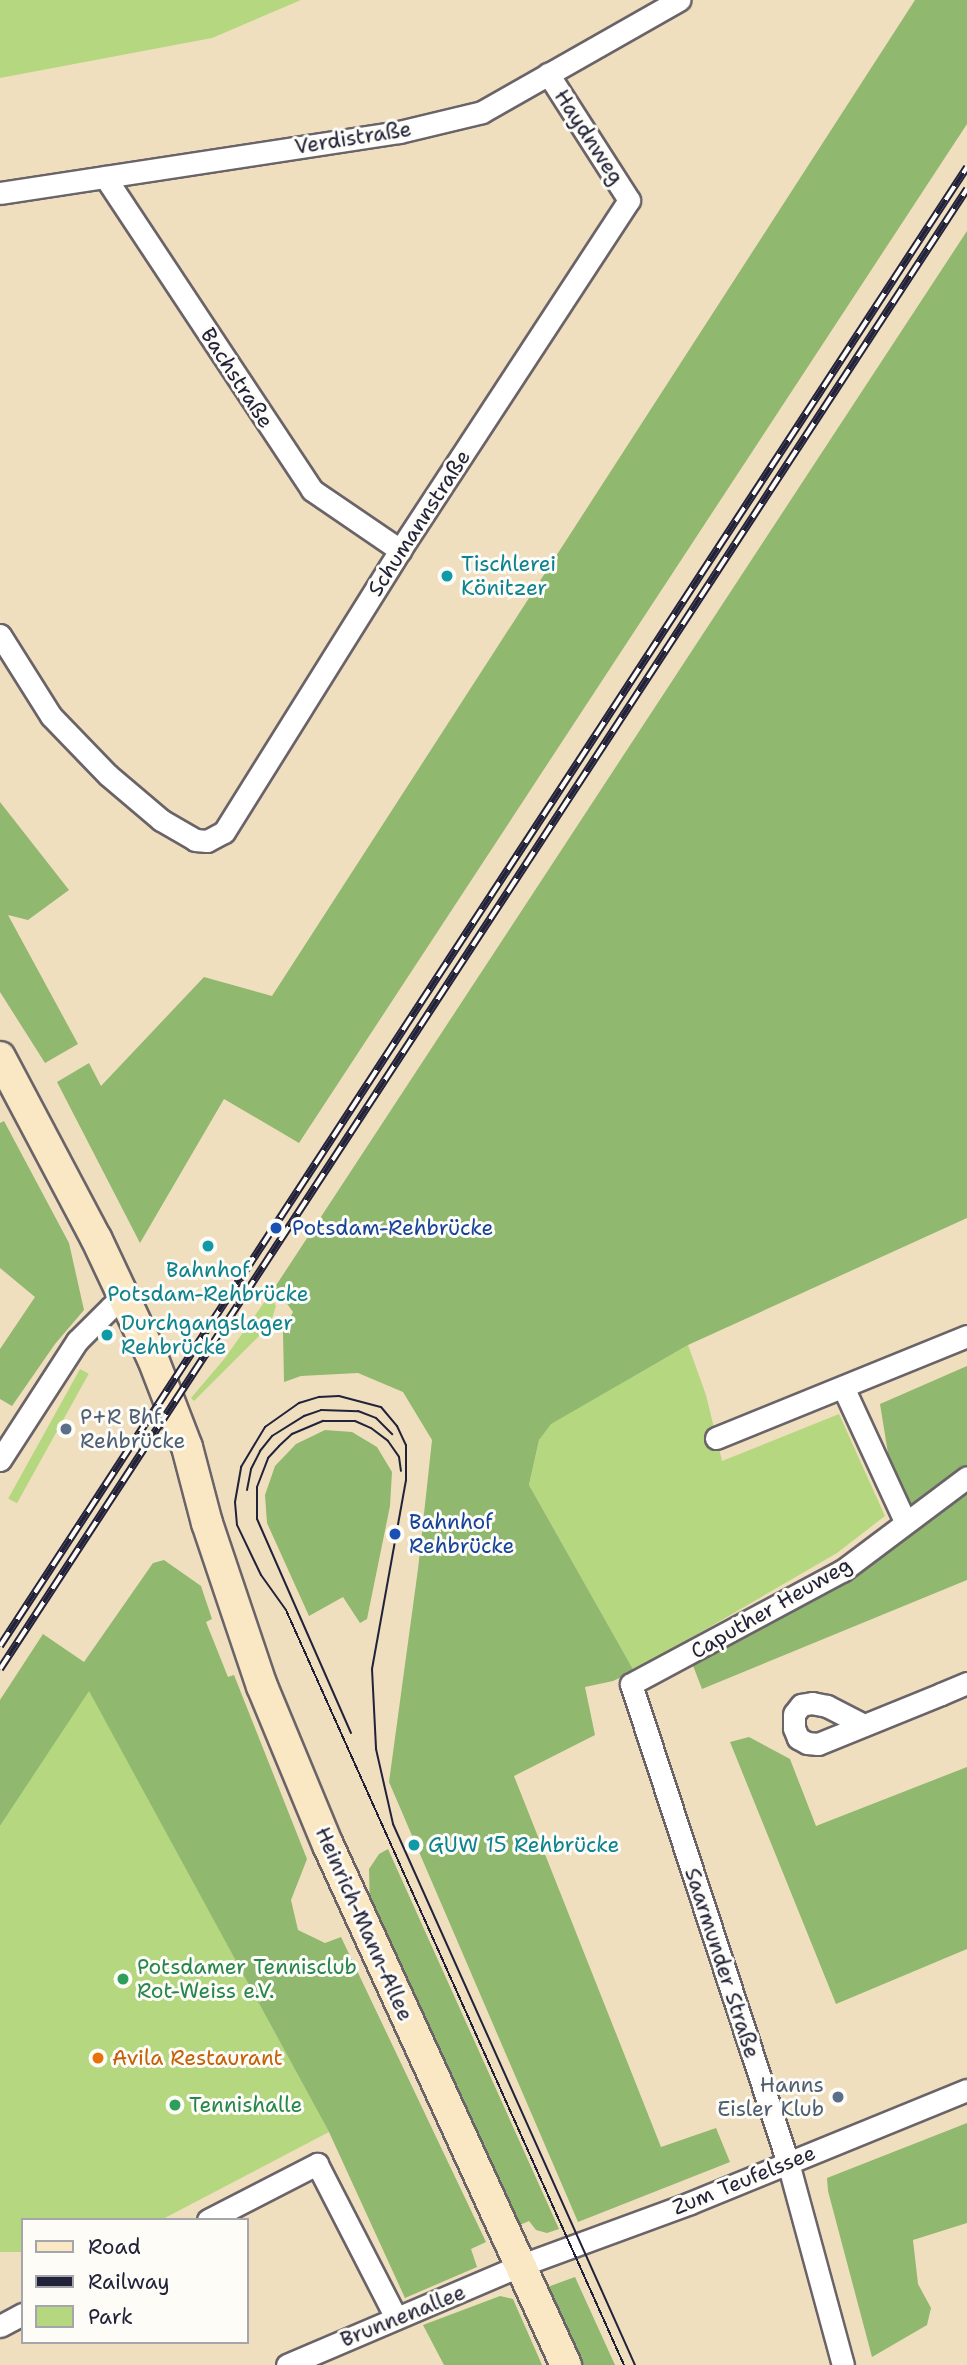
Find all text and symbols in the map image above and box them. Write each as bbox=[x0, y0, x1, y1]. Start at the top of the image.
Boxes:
street label: Haydnweg bbox=[549, 85, 629, 189]
street label: Verdistraße bbox=[293, 116, 413, 160]
street label: Bachstraße bbox=[195, 323, 279, 433]
street label: Schumannstraße bbox=[362, 445, 476, 601]
place label: Tischlerei Könitzer bbox=[461, 551, 556, 601]
marker: Tischlerei Könitzer bbox=[439, 568, 455, 584]
place label: Potsdam-Rehbrücke bbox=[292, 1215, 493, 1241]
marker: Potsdam-Rehbrücke bbox=[266, 1218, 286, 1238]
marker: Bahnhof Potsdam-Rehbrücke bbox=[200, 1238, 216, 1254]
place label: Bahnhof Potsdam-Rehbrücke bbox=[107, 1257, 309, 1307]
place label: Durchgangslager Rehbrücke bbox=[121, 1310, 293, 1360]
marker: Durchgangslager Rehbrücke bbox=[99, 1327, 115, 1343]
place label: P+R Bhf. Rehbrücke bbox=[80, 1404, 185, 1454]
marker: P+R Bhf. Rehbrücke bbox=[58, 1421, 74, 1437]
place label: Bahnhof Rehbrücke bbox=[409, 1509, 514, 1559]
marker: Bahnhof Rehbrücke bbox=[387, 1526, 403, 1542]
street label: Caputher Heuweg bbox=[686, 1552, 856, 1664]
street label: Heinrich-Mann-Allee bbox=[310, 1823, 418, 2025]
place label: GUW 15 Rehbrücke bbox=[428, 1832, 619, 1858]
marker: GUW 15 Rehbrücke bbox=[406, 1837, 422, 1853]
street label: Saarmunder Straße bbox=[679, 1865, 765, 2061]
place label: Potsdamer Tennisclub Rot-Weiss e.V. bbox=[137, 1954, 357, 2004]
marker: Potsdamer Tennisclub Rot-Weiss e.V. bbox=[115, 1971, 131, 1987]
place label: Avila Restaurant bbox=[112, 2045, 283, 2071]
marker: Avila Restaurant bbox=[90, 2050, 106, 2066]
place label: Hanns Eisler Klub bbox=[717, 2072, 824, 2122]
marker: Hanns Eisler Klub bbox=[830, 2089, 846, 2105]
place label: Tennishalle bbox=[189, 2092, 302, 2118]
marker: Tennishalle bbox=[167, 2097, 183, 2113]
street label: Zum Teufelssee bbox=[669, 2140, 819, 2220]
legend bbox=[21, 2218, 248, 2344]
text: Road bbox=[88, 2233, 141, 2261]
text: Railway bbox=[88, 2268, 170, 2296]
street label: Brunnenallee bbox=[337, 2279, 469, 2353]
text: Park bbox=[88, 2303, 133, 2331]

